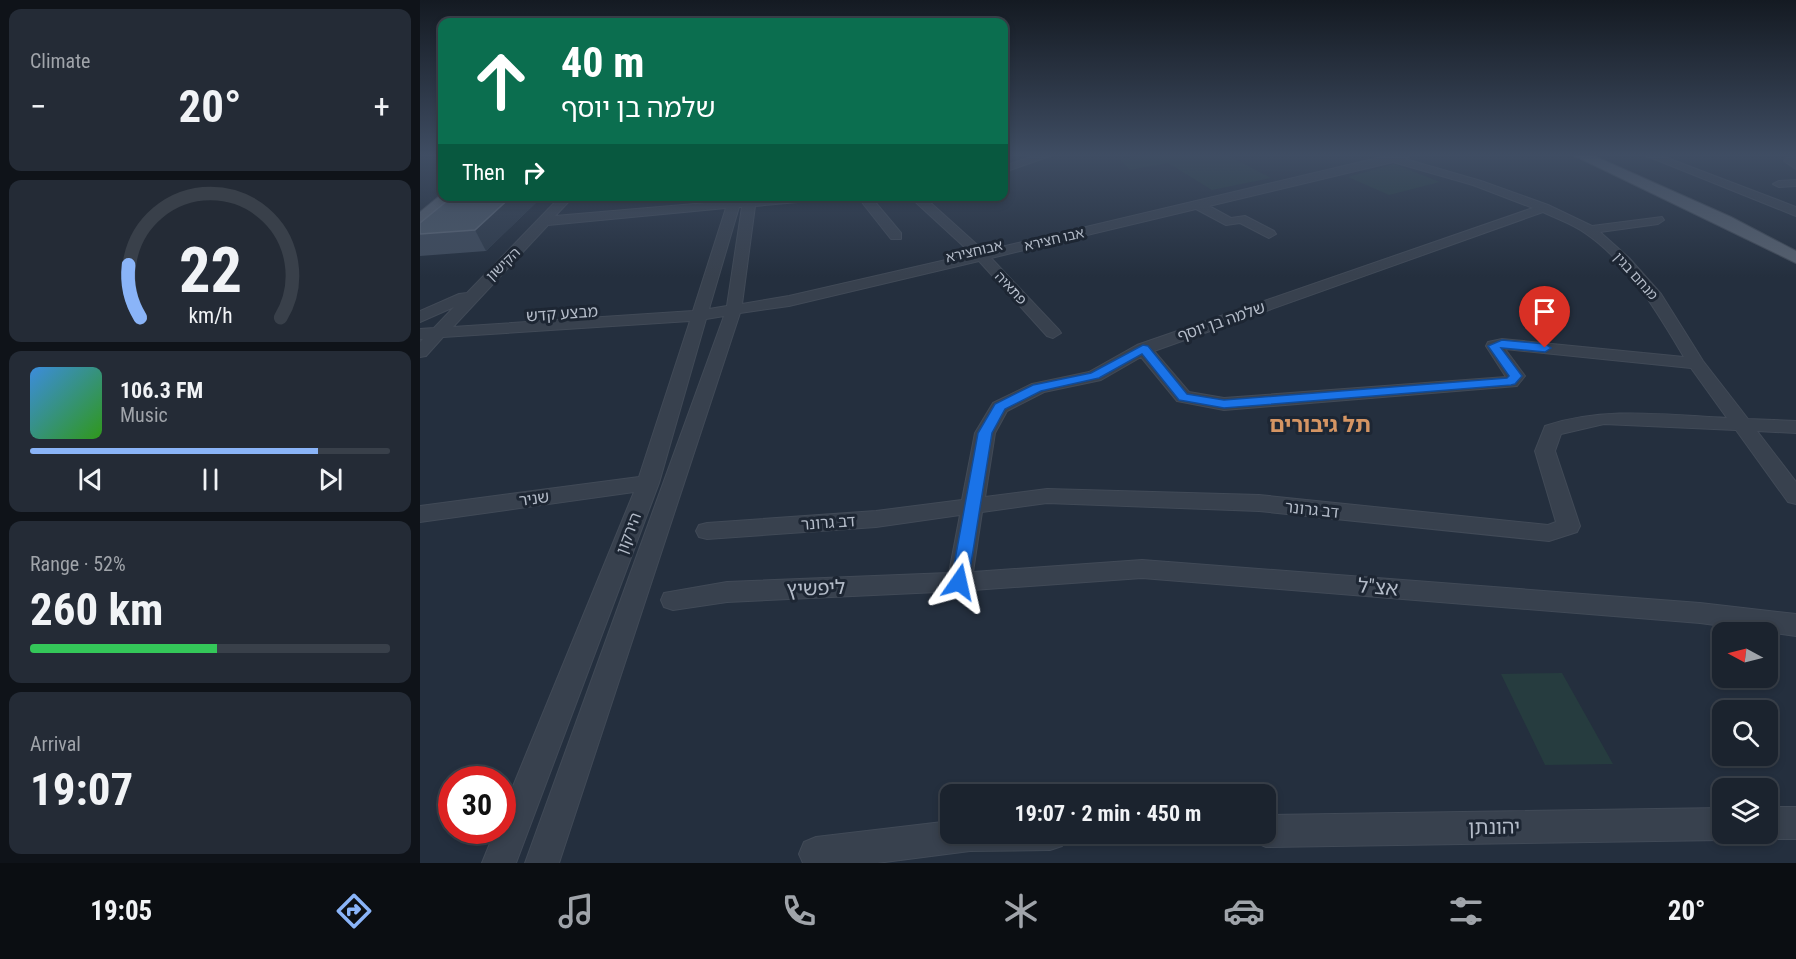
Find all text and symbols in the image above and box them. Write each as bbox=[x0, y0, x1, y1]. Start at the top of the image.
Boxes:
text: 40 m bbox=[561, 38, 644, 87]
icon: ahead bbox=[462, 42, 540, 120]
text: Climate bbox=[30, 49, 90, 73]
text: 20° bbox=[179, 80, 242, 133]
text: − bbox=[30, 87, 47, 126]
text: + bbox=[374, 87, 390, 126]
text: שלמה בן יוסף bbox=[561, 92, 715, 124]
icon: right bbox=[517, 156, 550, 189]
text: Then bbox=[462, 160, 505, 185]
street label: אבו חצירא bbox=[1022, 224, 1086, 254]
text: 22 bbox=[178, 234, 242, 307]
street label: אבוחצירא bbox=[944, 237, 1004, 265]
street label: הקישון bbox=[483, 244, 523, 284]
street label: מנחם בגין bbox=[1611, 249, 1661, 303]
street label: פתאיה bbox=[992, 268, 1030, 308]
pin bbox=[1519, 286, 1570, 348]
icon: arrive bbox=[1528, 295, 1561, 328]
street label: שלמה בן יוסף bbox=[1175, 298, 1268, 345]
street label: מבצע קדש bbox=[525, 302, 599, 325]
text: km/h bbox=[188, 303, 232, 328]
text: 106.3 FM bbox=[120, 378, 203, 403]
text: Music bbox=[120, 403, 168, 427]
district label: תל גיבורים bbox=[1269, 412, 1371, 437]
icon: previous bbox=[74, 463, 107, 496]
icon: pause bbox=[194, 463, 227, 496]
icon: next bbox=[314, 463, 347, 496]
street label: שניר bbox=[518, 487, 550, 510]
street label: דב גרונר bbox=[1284, 497, 1340, 522]
street label: הירקון bbox=[612, 510, 645, 557]
street label: דב גרונר bbox=[800, 511, 856, 534]
position arrow bbox=[927, 550, 991, 614]
text: Range · 52% bbox=[30, 552, 126, 576]
street label: אצ"ל bbox=[1357, 573, 1399, 601]
street label: ליפשיץ bbox=[786, 575, 846, 601]
text: 260 km bbox=[30, 583, 163, 636]
north arrow bbox=[1712, 622, 1778, 688]
map controls bbox=[1712, 622, 1778, 844]
button: search bbox=[1712, 700, 1778, 766]
text: Arrival bbox=[30, 732, 81, 756]
text: 19:07 bbox=[30, 763, 133, 816]
speed limit sign: 30 bbox=[438, 766, 516, 844]
button: layers bbox=[1712, 778, 1778, 844]
text: 19:07 · 2 min · 450 m bbox=[1015, 801, 1201, 826]
street label: יהונתן bbox=[1468, 815, 1520, 839]
icon: directions bbox=[333, 890, 375, 932]
icon: music bbox=[555, 890, 597, 932]
icon: phone bbox=[778, 890, 820, 932]
icon: climate bbox=[1000, 890, 1042, 932]
icon: car bbox=[1223, 890, 1265, 932]
icon: filters bbox=[1445, 890, 1487, 932]
text: 19:05 bbox=[90, 895, 152, 927]
text: 20° bbox=[1668, 895, 1706, 927]

